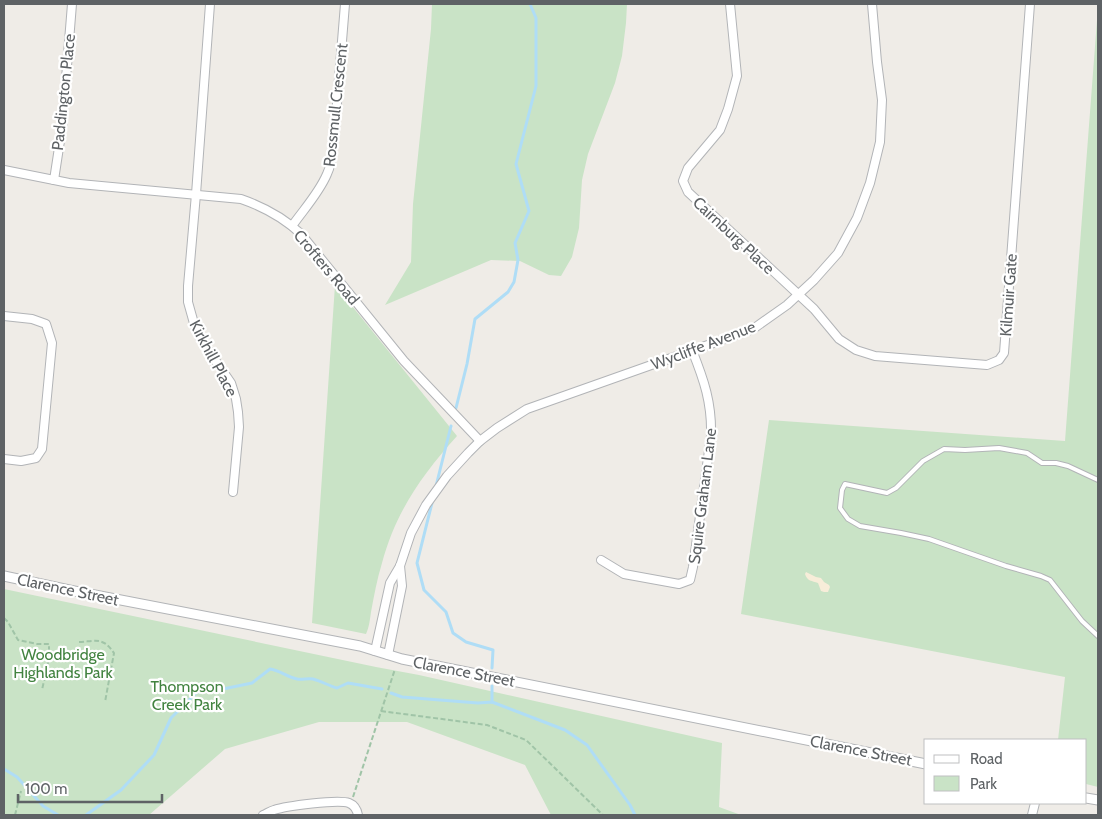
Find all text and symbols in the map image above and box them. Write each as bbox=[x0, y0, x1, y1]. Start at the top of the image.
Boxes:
street label: Paddington Place bbox=[48, 33, 79, 151]
street label: Rossmull Crescent bbox=[320, 42, 351, 168]
street label: Cairnburg Place bbox=[689, 193, 778, 278]
street label: Crofters Road bbox=[290, 226, 364, 309]
street label: Kilmuir Gate bbox=[996, 253, 1021, 337]
street label: Kirkhill Place bbox=[185, 317, 242, 400]
street label: Wycliffe Avenue bbox=[648, 317, 758, 374]
street label: Squire Graham Lane bbox=[685, 427, 720, 565]
street label: Clarence Street bbox=[15, 569, 121, 610]
park label: Woodbridge Highlands Park bbox=[13, 645, 114, 682]
street label: Clarence Street bbox=[411, 652, 517, 691]
park label: Thompson Creek Park bbox=[150, 677, 224, 714]
street label: Clarence Street bbox=[808, 731, 914, 770]
legend bbox=[924, 739, 1087, 804]
text: Road bbox=[970, 750, 1003, 768]
scale bar bbox=[18, 772, 161, 804]
text: Park bbox=[970, 775, 997, 793]
text: 100 m bbox=[25, 780, 67, 798]

